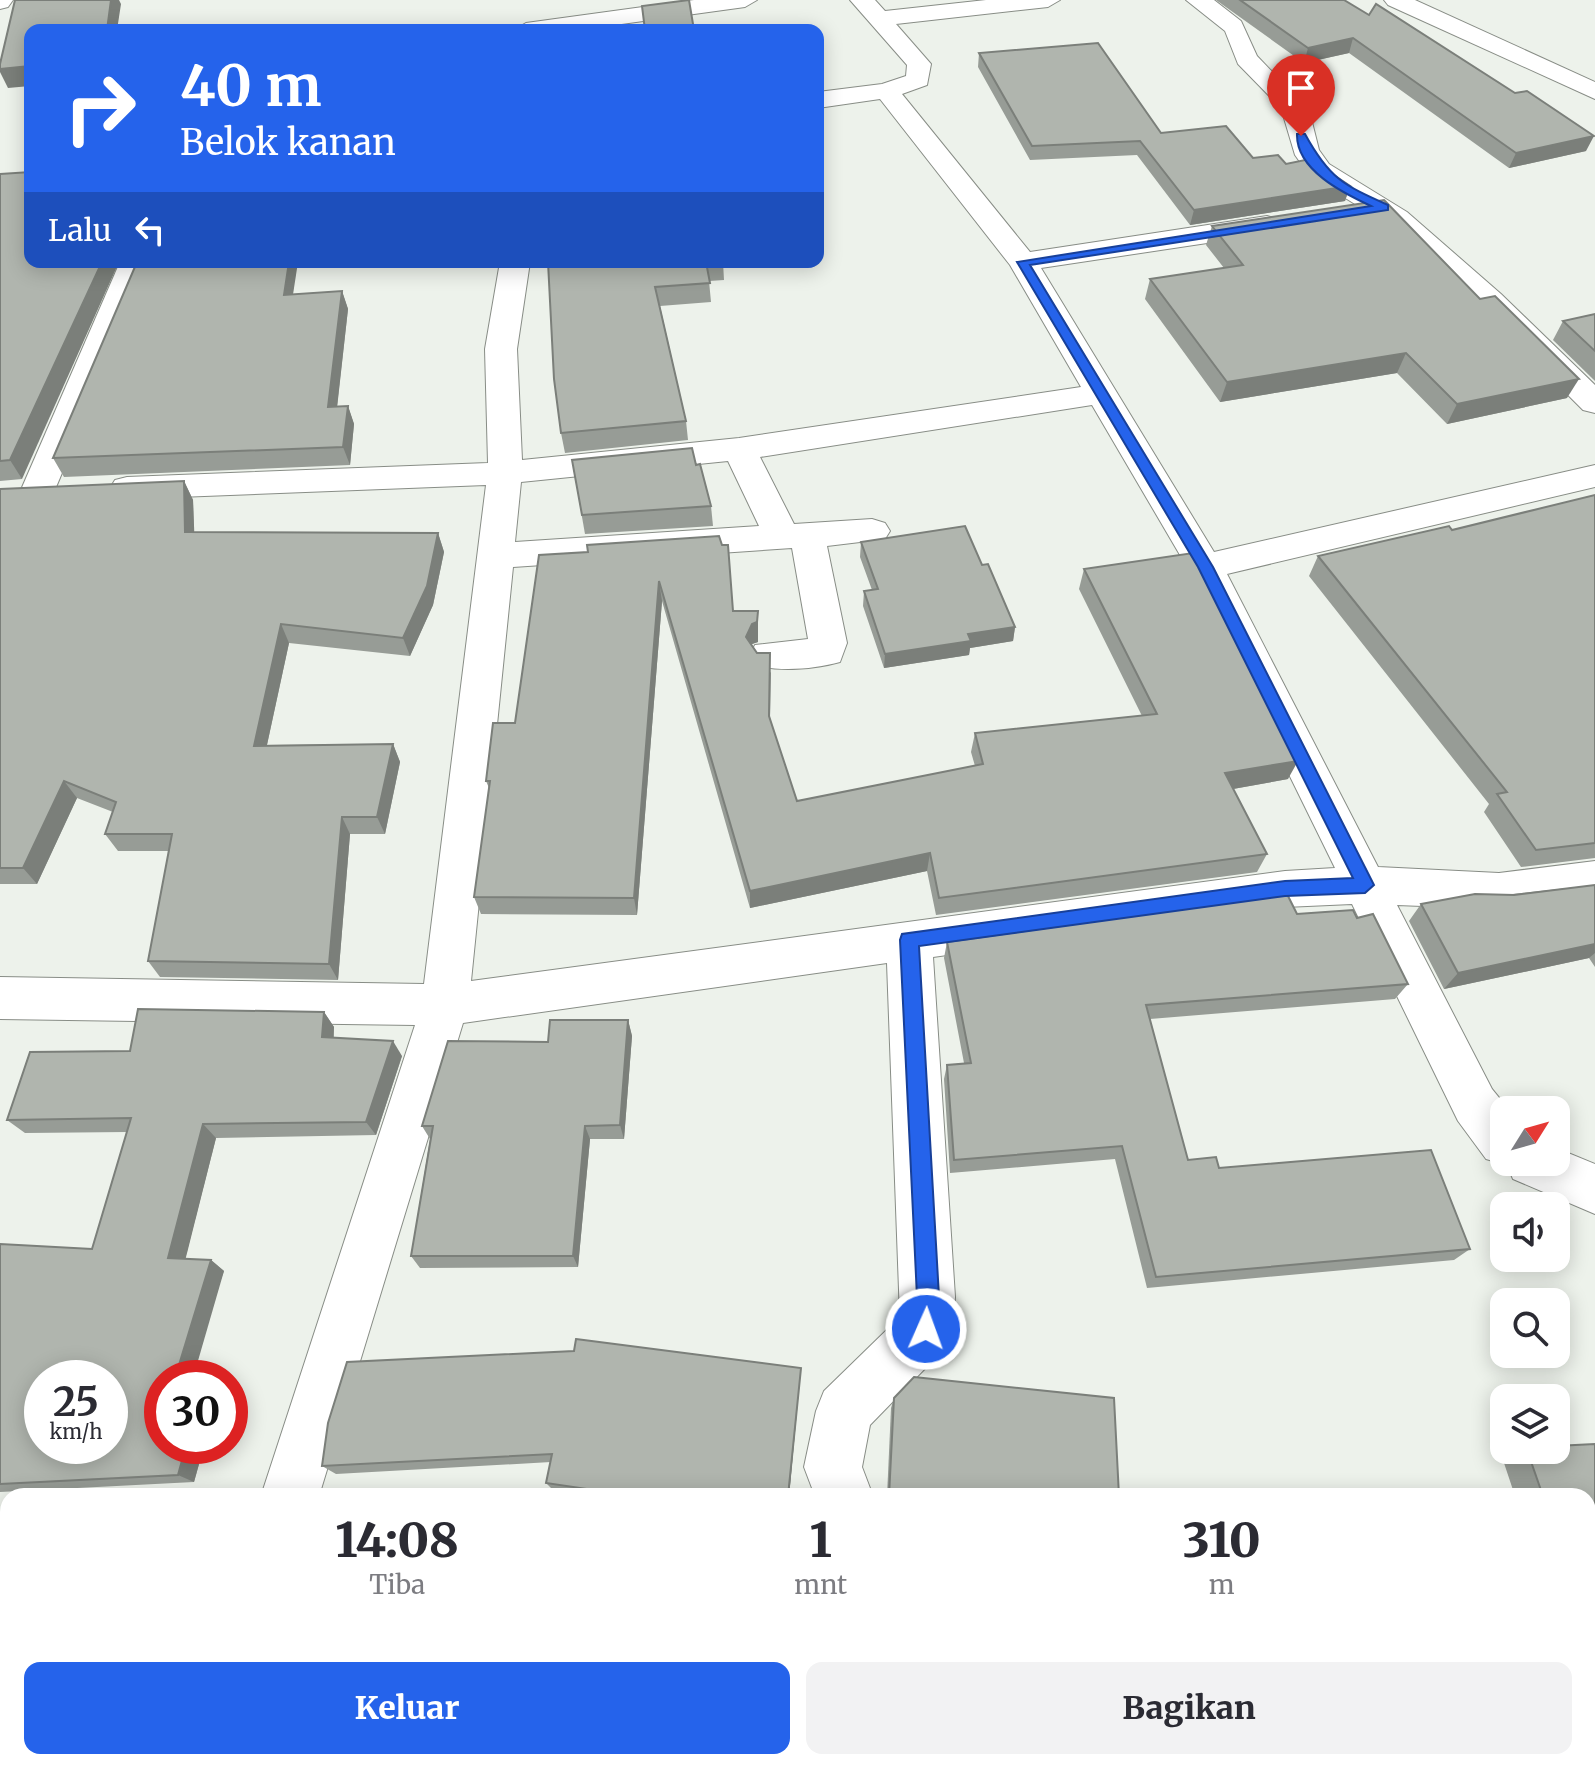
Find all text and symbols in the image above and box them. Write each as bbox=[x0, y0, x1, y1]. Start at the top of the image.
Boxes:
text: 40 m bbox=[180, 51, 322, 121]
pin bbox=[1267, 54, 1335, 136]
icon: right bbox=[48, 56, 152, 160]
icon: arrive bbox=[1279, 66, 1323, 110]
text: Belok kanan bbox=[180, 120, 396, 165]
icon: left bbox=[128, 208, 172, 252]
text: Lalu bbox=[48, 211, 112, 249]
north arrow bbox=[1490, 1096, 1570, 1176]
map controls bbox=[1490, 1096, 1570, 1464]
button: sound bbox=[1490, 1192, 1570, 1272]
position arrow bbox=[884, 1287, 968, 1371]
button: search bbox=[1490, 1288, 1570, 1368]
speed limit sign: 30 bbox=[144, 1360, 248, 1464]
text: 25 bbox=[53, 1377, 99, 1427]
button: layers bbox=[1490, 1384, 1570, 1464]
text: km/h bbox=[50, 1419, 102, 1444]
text: 14:08 bbox=[335, 1510, 459, 1570]
text: 1 bbox=[810, 1510, 832, 1570]
text: 310 bbox=[1182, 1510, 1261, 1570]
text: Tiba bbox=[369, 1568, 425, 1601]
text: mnt bbox=[794, 1568, 847, 1601]
text: m bbox=[1209, 1568, 1234, 1601]
button: Keluar bbox=[24, 1662, 790, 1754]
button: Bagikan bbox=[806, 1662, 1572, 1754]

